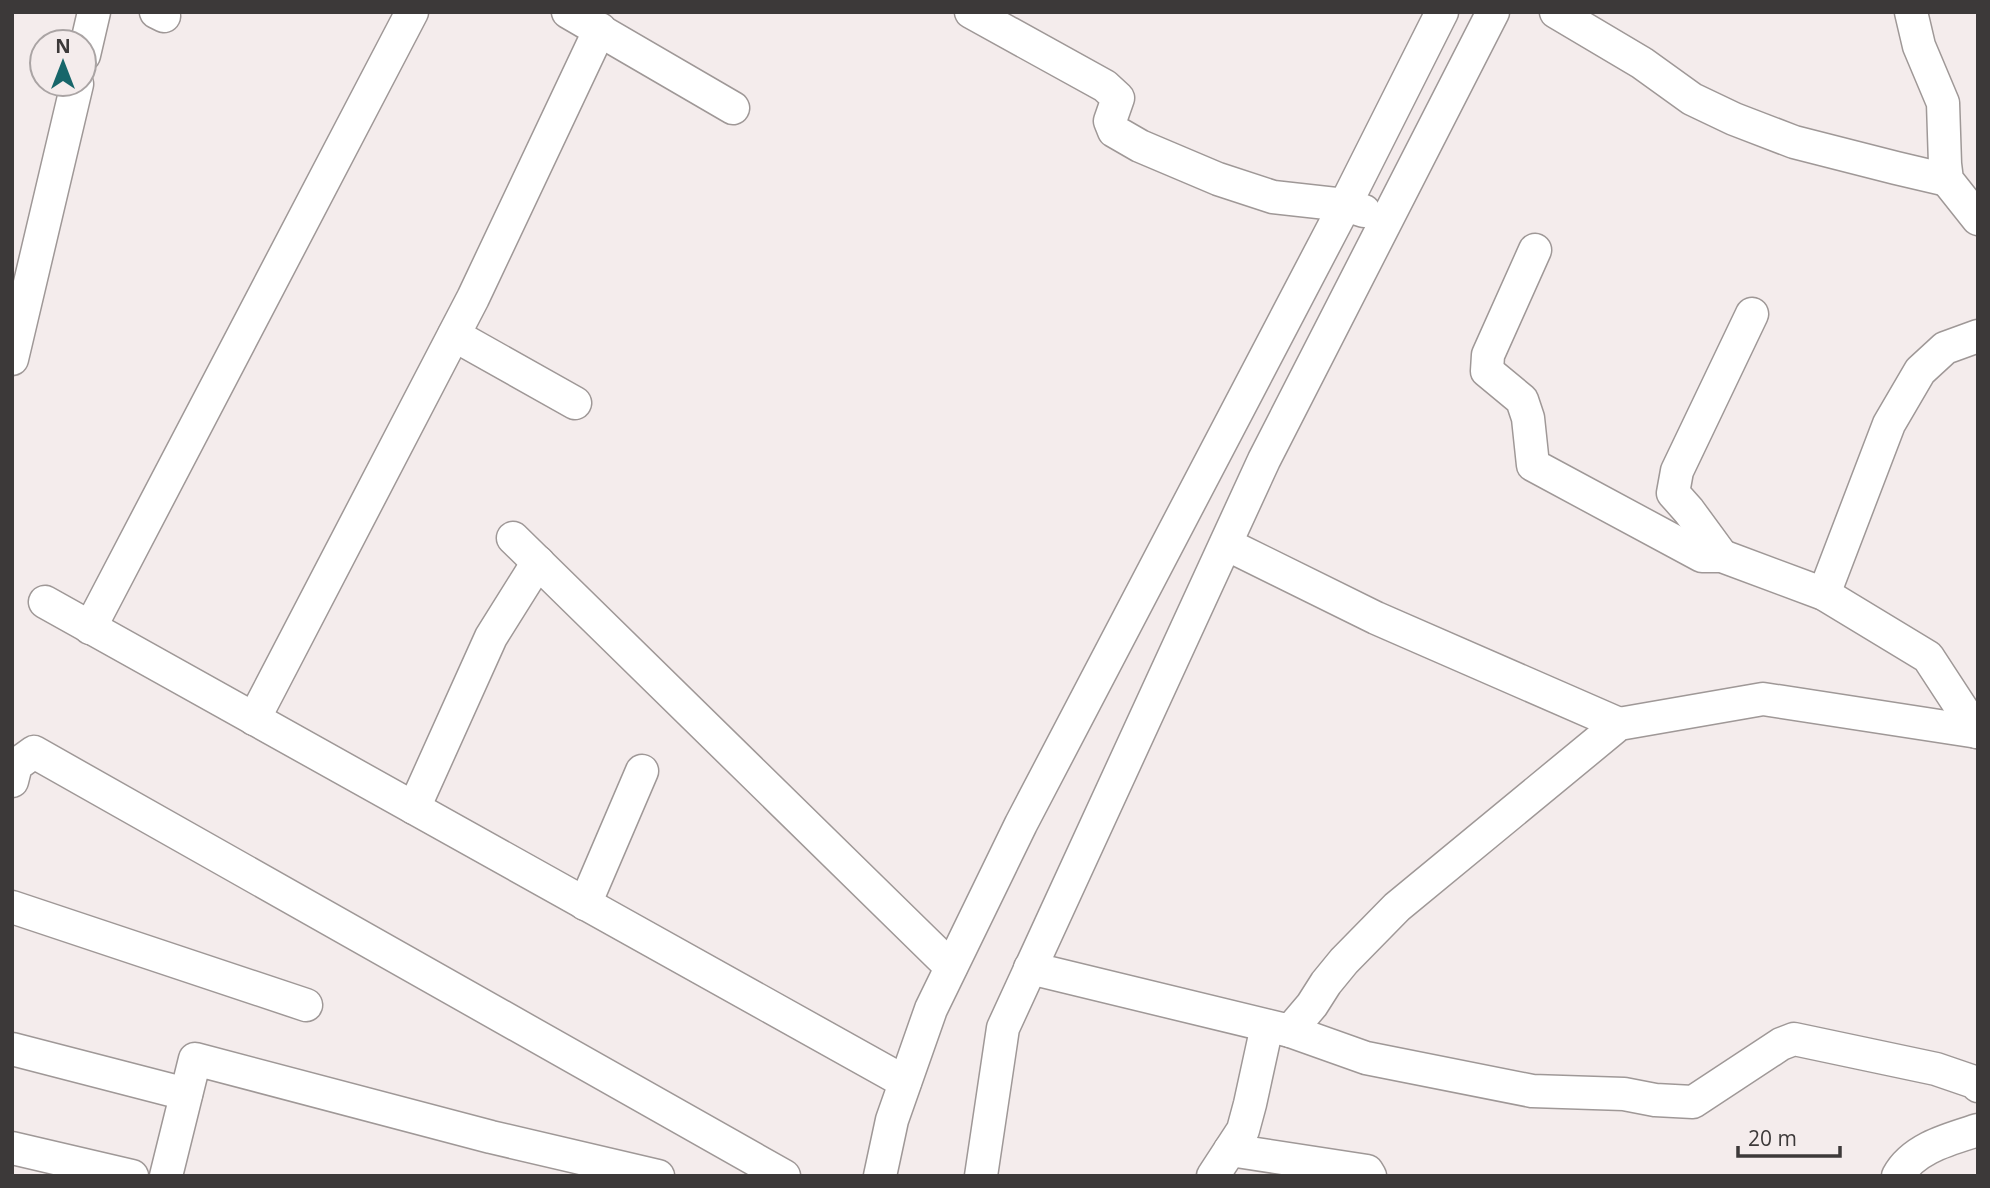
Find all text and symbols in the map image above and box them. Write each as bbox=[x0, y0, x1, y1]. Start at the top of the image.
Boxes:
north arrow bbox=[28, 28, 98, 98]
text: N bbox=[55, 33, 71, 59]
scale bar bbox=[1738, 1114, 1840, 1158]
text: 20 m bbox=[1748, 1124, 1797, 1152]

